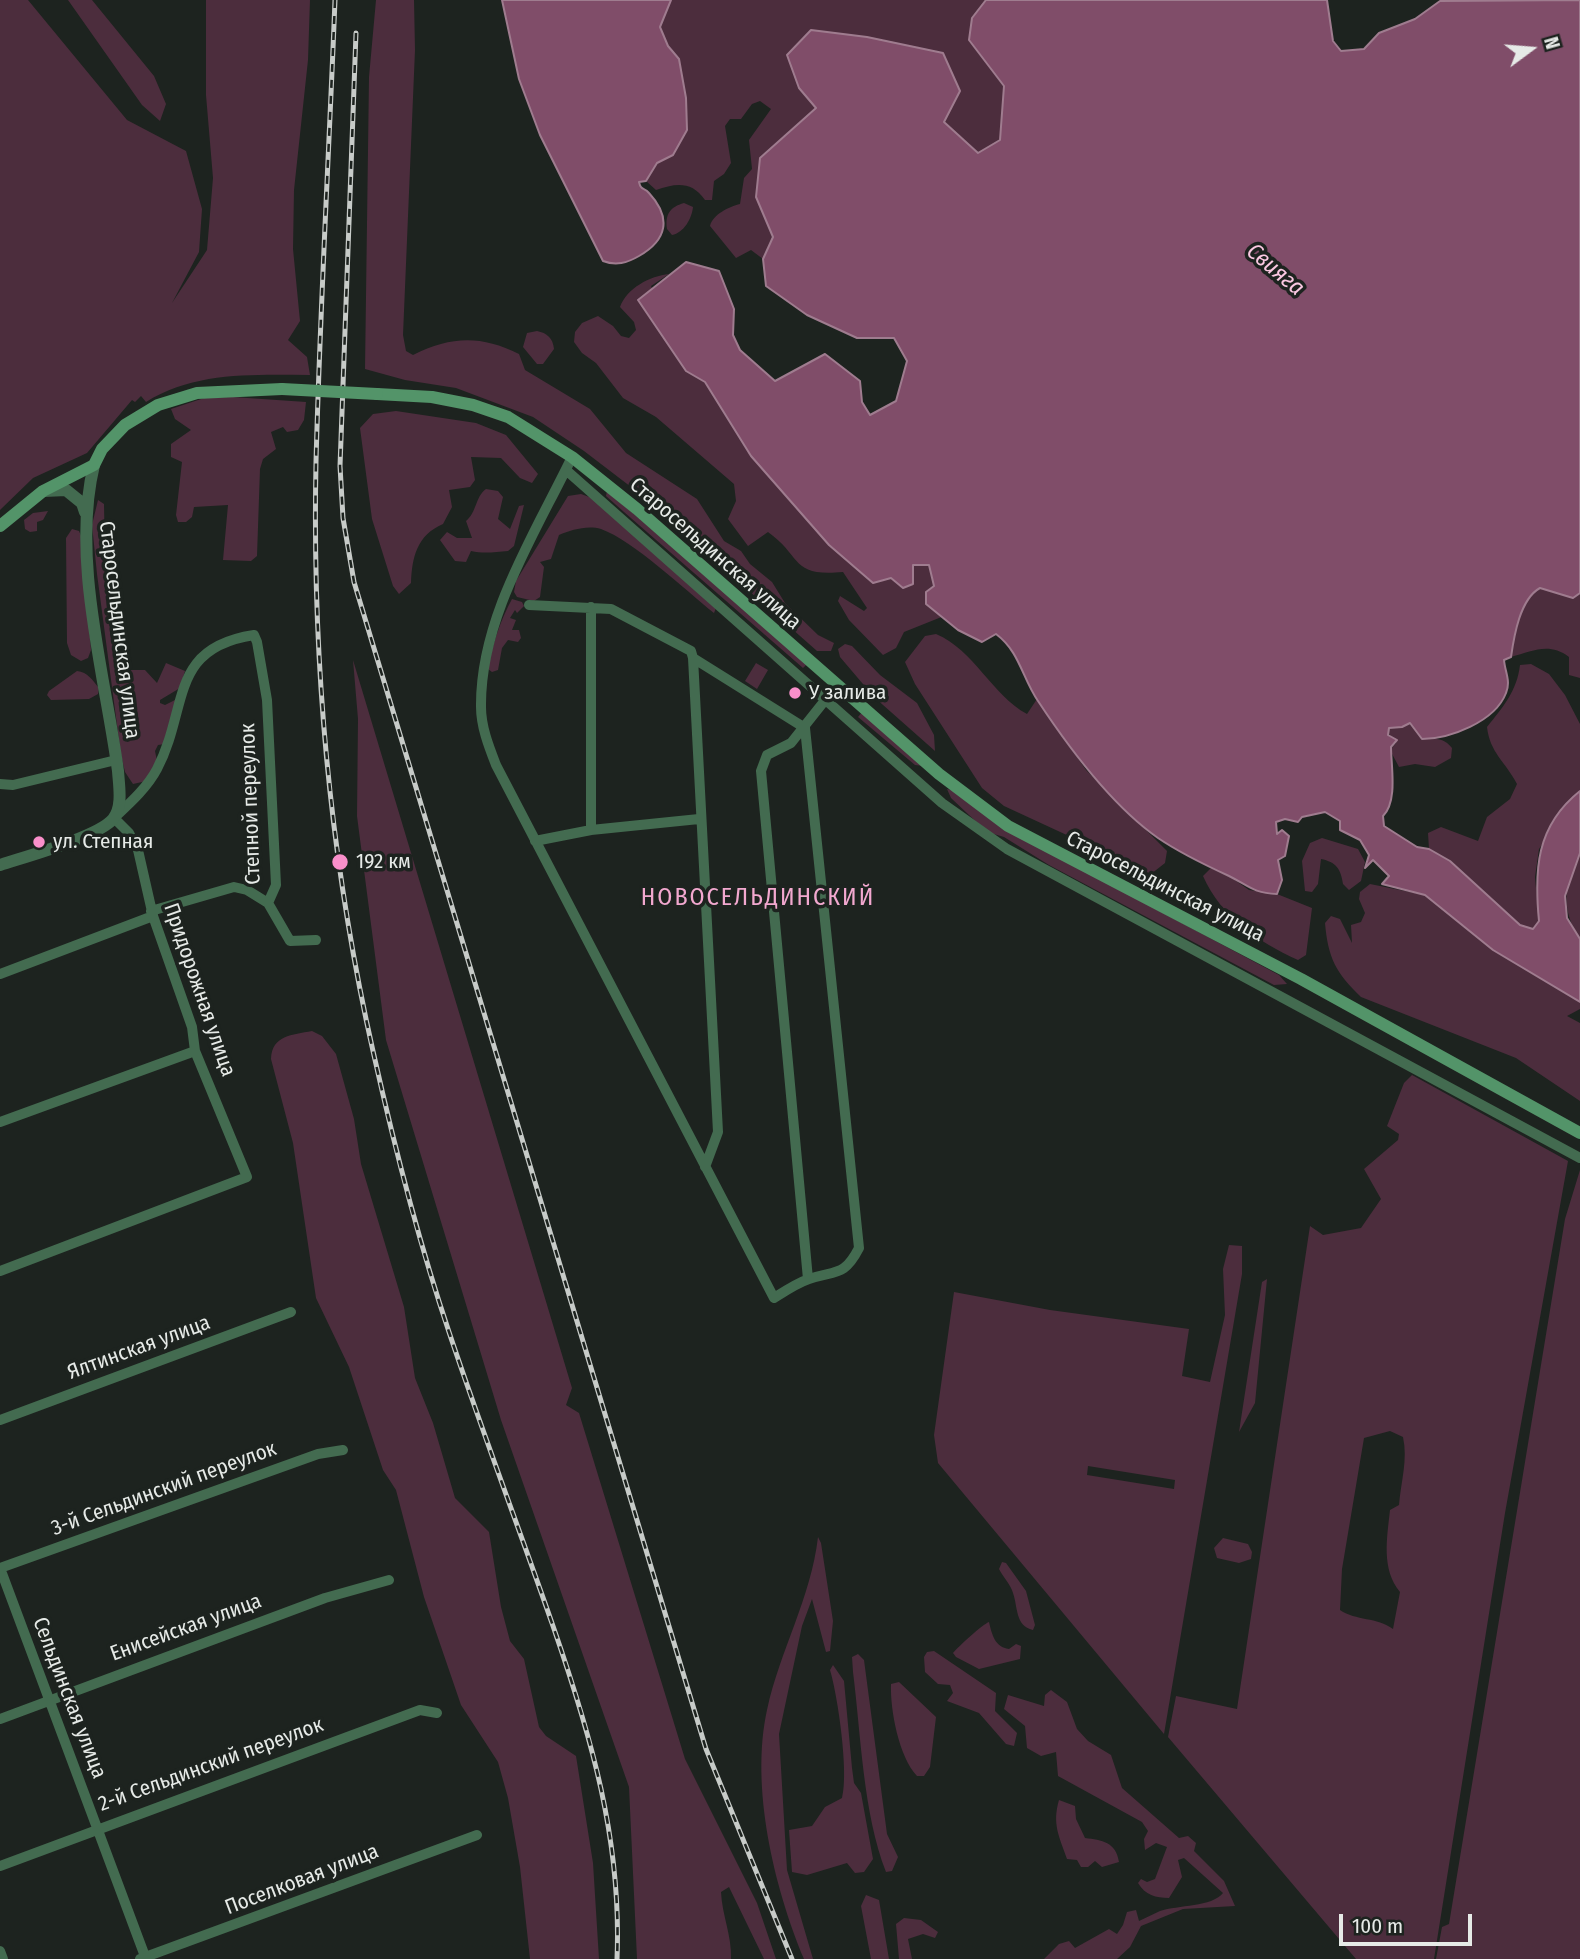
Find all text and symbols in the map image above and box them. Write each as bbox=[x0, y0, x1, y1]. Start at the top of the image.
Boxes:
north arrow bbox=[1496, 14, 1566, 84]
text: N bbox=[1539, 34, 1564, 52]
water label: Свияга bbox=[1240, 238, 1310, 302]
street label: Старосельдинская улица bbox=[624, 473, 806, 635]
street label: Старосельдинская улица bbox=[93, 520, 145, 740]
place label: У залива bbox=[809, 680, 886, 706]
marker: У залива bbox=[787, 685, 803, 701]
street label: Степной переулок bbox=[236, 723, 266, 885]
street label: Старосельдинская улица bbox=[1062, 826, 1268, 948]
place label: ул. Степная bbox=[53, 829, 153, 855]
marker: ул. Степная bbox=[31, 834, 47, 850]
place label: 192 км bbox=[356, 849, 411, 875]
marker: 192 км bbox=[330, 852, 350, 872]
district label: НОВОСЕЛЬДИНСКИЙ bbox=[643, 884, 873, 912]
street label: Придорожная улица bbox=[158, 900, 240, 1080]
street label: Ялтинская улица bbox=[64, 1310, 214, 1386]
street label: 3-й Сельдинский переулок bbox=[48, 1437, 280, 1541]
street label: Енисейская улица bbox=[107, 1589, 265, 1667]
street label: Сельдинская улица bbox=[27, 1614, 111, 1782]
street label: 2-й Сельдинский переулок bbox=[95, 1713, 327, 1817]
street label: Поселковая улица bbox=[222, 1839, 382, 1921]
scale bar bbox=[1342, 1899, 1475, 1943]
text: 100 m bbox=[1352, 1913, 1403, 1939]

